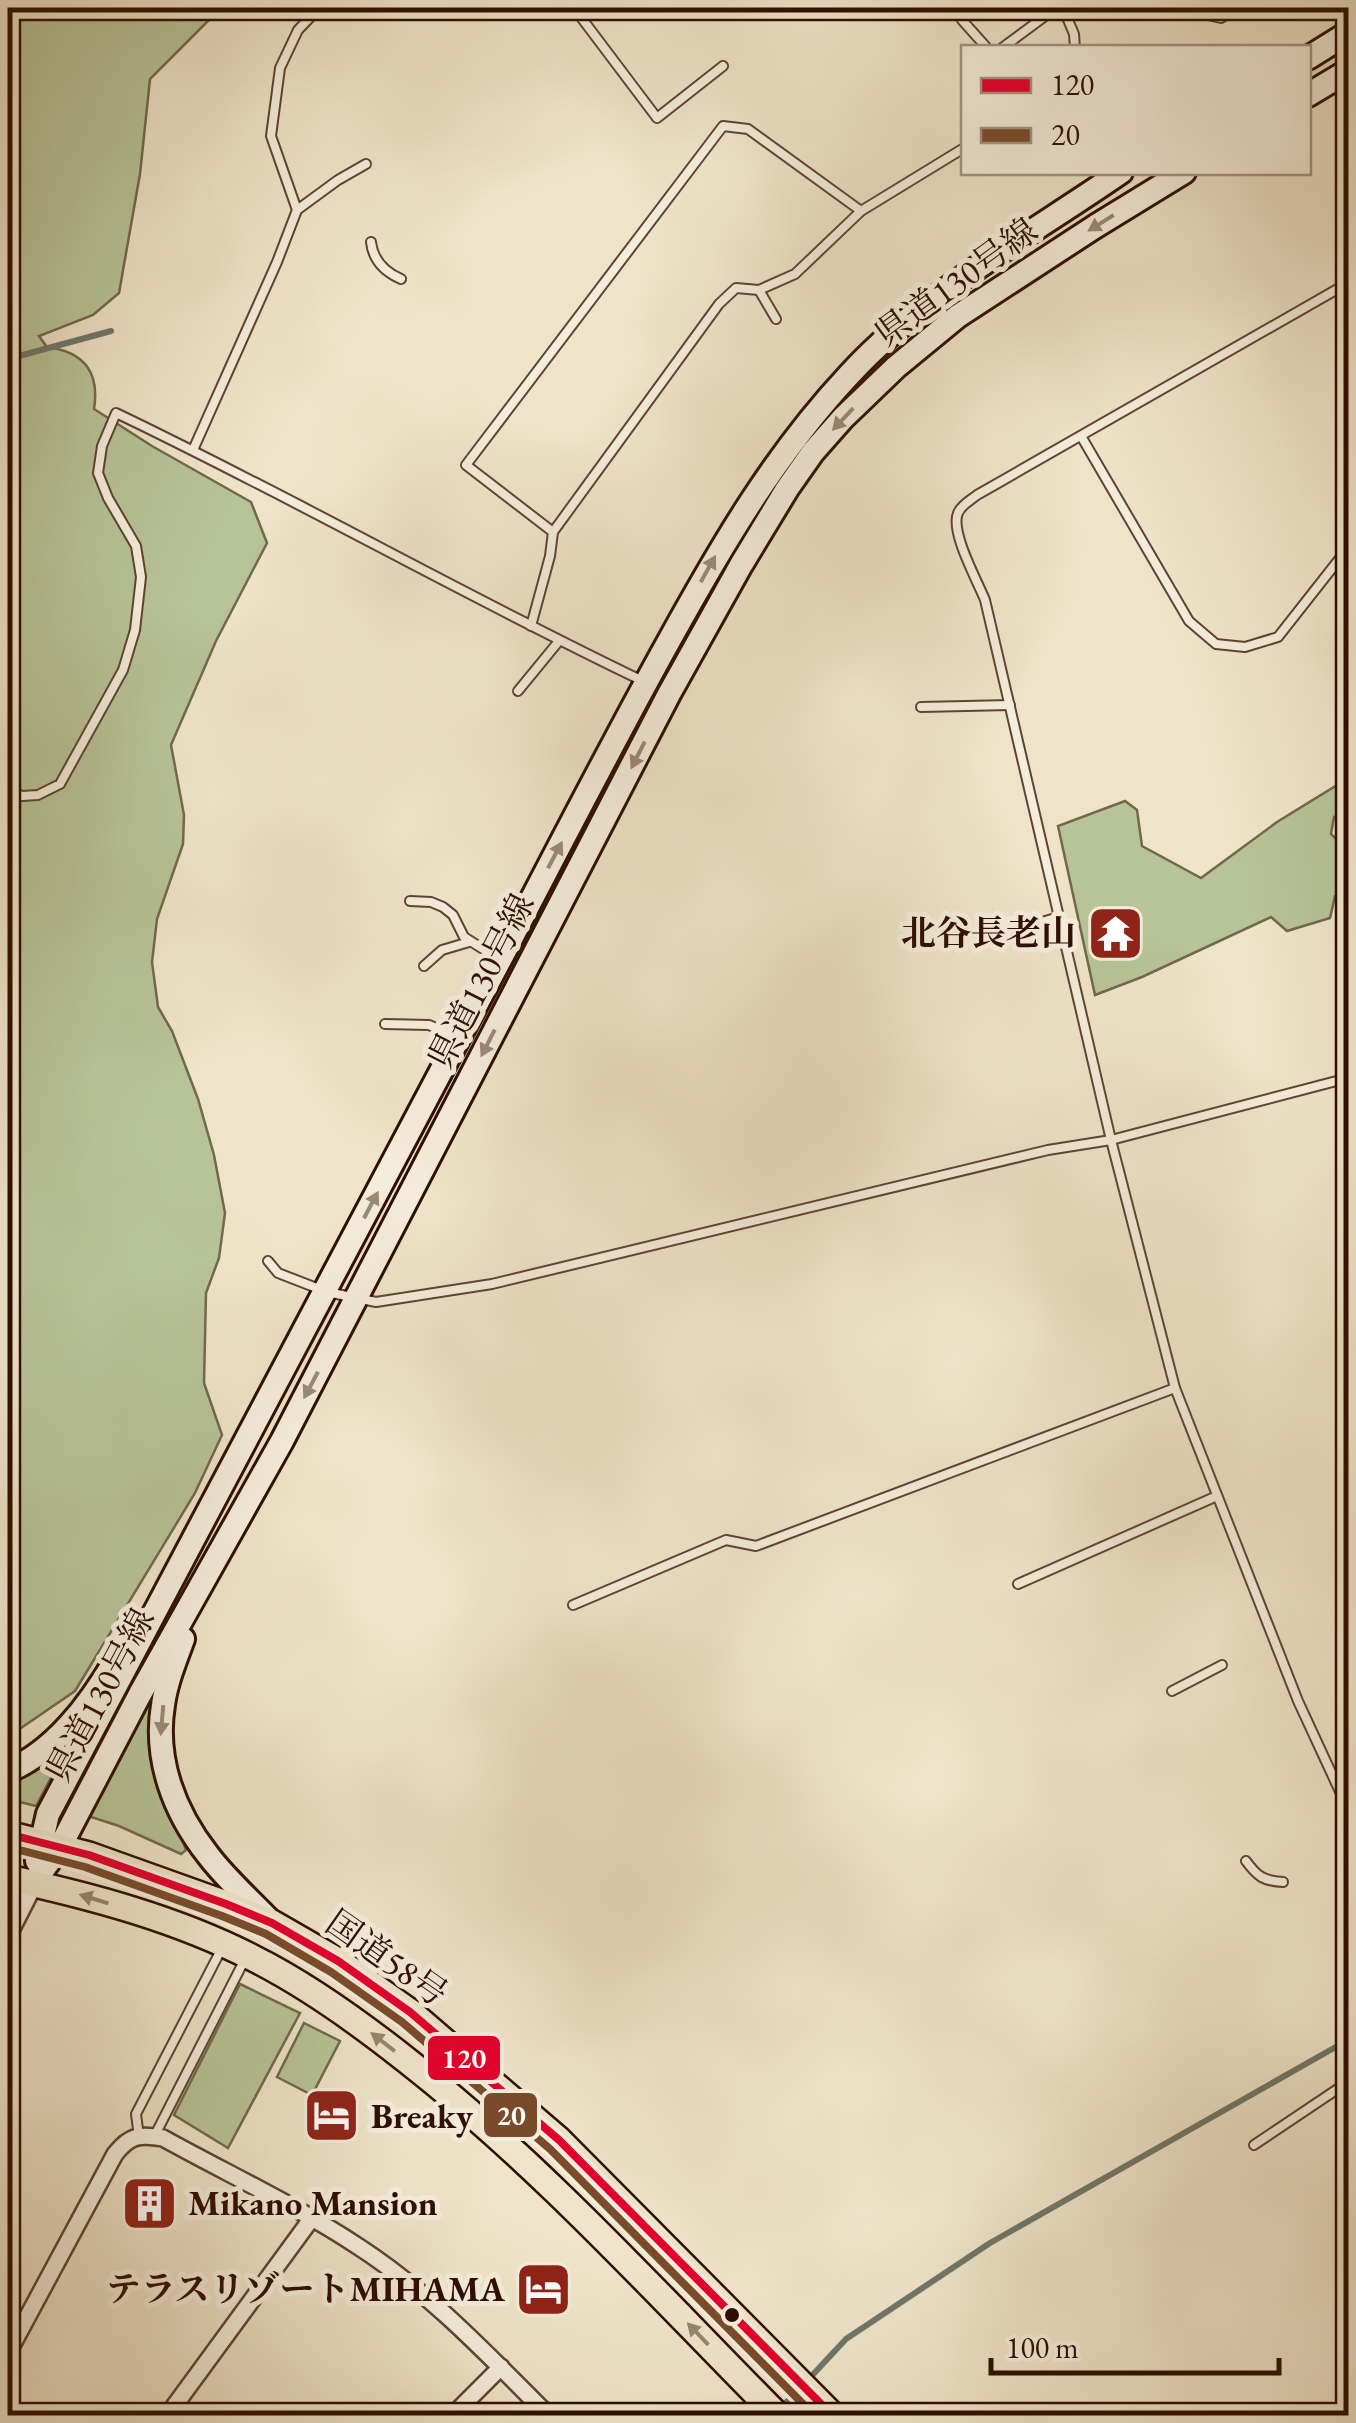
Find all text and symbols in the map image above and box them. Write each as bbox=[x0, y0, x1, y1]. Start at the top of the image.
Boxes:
legend bbox=[961, 45, 1311, 175]
text: 120 bbox=[1051, 65, 1094, 104]
text: 20 bbox=[1051, 115, 1080, 154]
street label: 県道130号線 bbox=[865, 207, 1046, 356]
one-way arrow bbox=[1087, 214, 1115, 231]
one-way arrow bbox=[832, 407, 855, 431]
one-way arrow bbox=[699, 555, 717, 583]
one-way arrow bbox=[630, 741, 647, 770]
one-way arrow bbox=[546, 841, 563, 870]
street label: 県道130号線 bbox=[417, 886, 544, 1076]
temple icon: 北谷長老山 bbox=[1085, 903, 1145, 963]
place label: 北谷長老山 bbox=[901, 910, 1076, 955]
one-way arrow bbox=[480, 1029, 497, 1058]
one-way arrow bbox=[362, 1191, 379, 1220]
one-way arrow bbox=[302, 1371, 319, 1400]
street label: 県道130号線 bbox=[35, 1600, 164, 1789]
one-way arrow bbox=[153, 1704, 169, 1736]
one-way arrow bbox=[78, 1891, 108, 1906]
street label: 国道58号 bbox=[318, 1899, 457, 2016]
one-way arrow bbox=[370, 2032, 396, 2052]
line badge: 120 bbox=[426, 2034, 502, 2082]
text: 120 bbox=[442, 2040, 486, 2076]
hotel icon: Breaky bbox=[302, 2086, 362, 2146]
line badge: 20 bbox=[482, 2091, 539, 2139]
place label: Breaky bbox=[371, 2093, 474, 2138]
text: 20 bbox=[496, 2097, 526, 2133]
building icon: Mikano Mansion bbox=[119, 2173, 179, 2233]
place label: Mikano Mansion bbox=[188, 2180, 438, 2225]
hotel icon: テラスリゾートMIHAMA bbox=[514, 2259, 574, 2319]
place label: テラスリゾートMIHAMA bbox=[106, 2266, 506, 2311]
unlabelled marker bbox=[722, 2305, 742, 2325]
scale bar bbox=[991, 2313, 1278, 2375]
one-way arrow bbox=[687, 2322, 710, 2346]
text: 100 m bbox=[1006, 2328, 1079, 2367]

